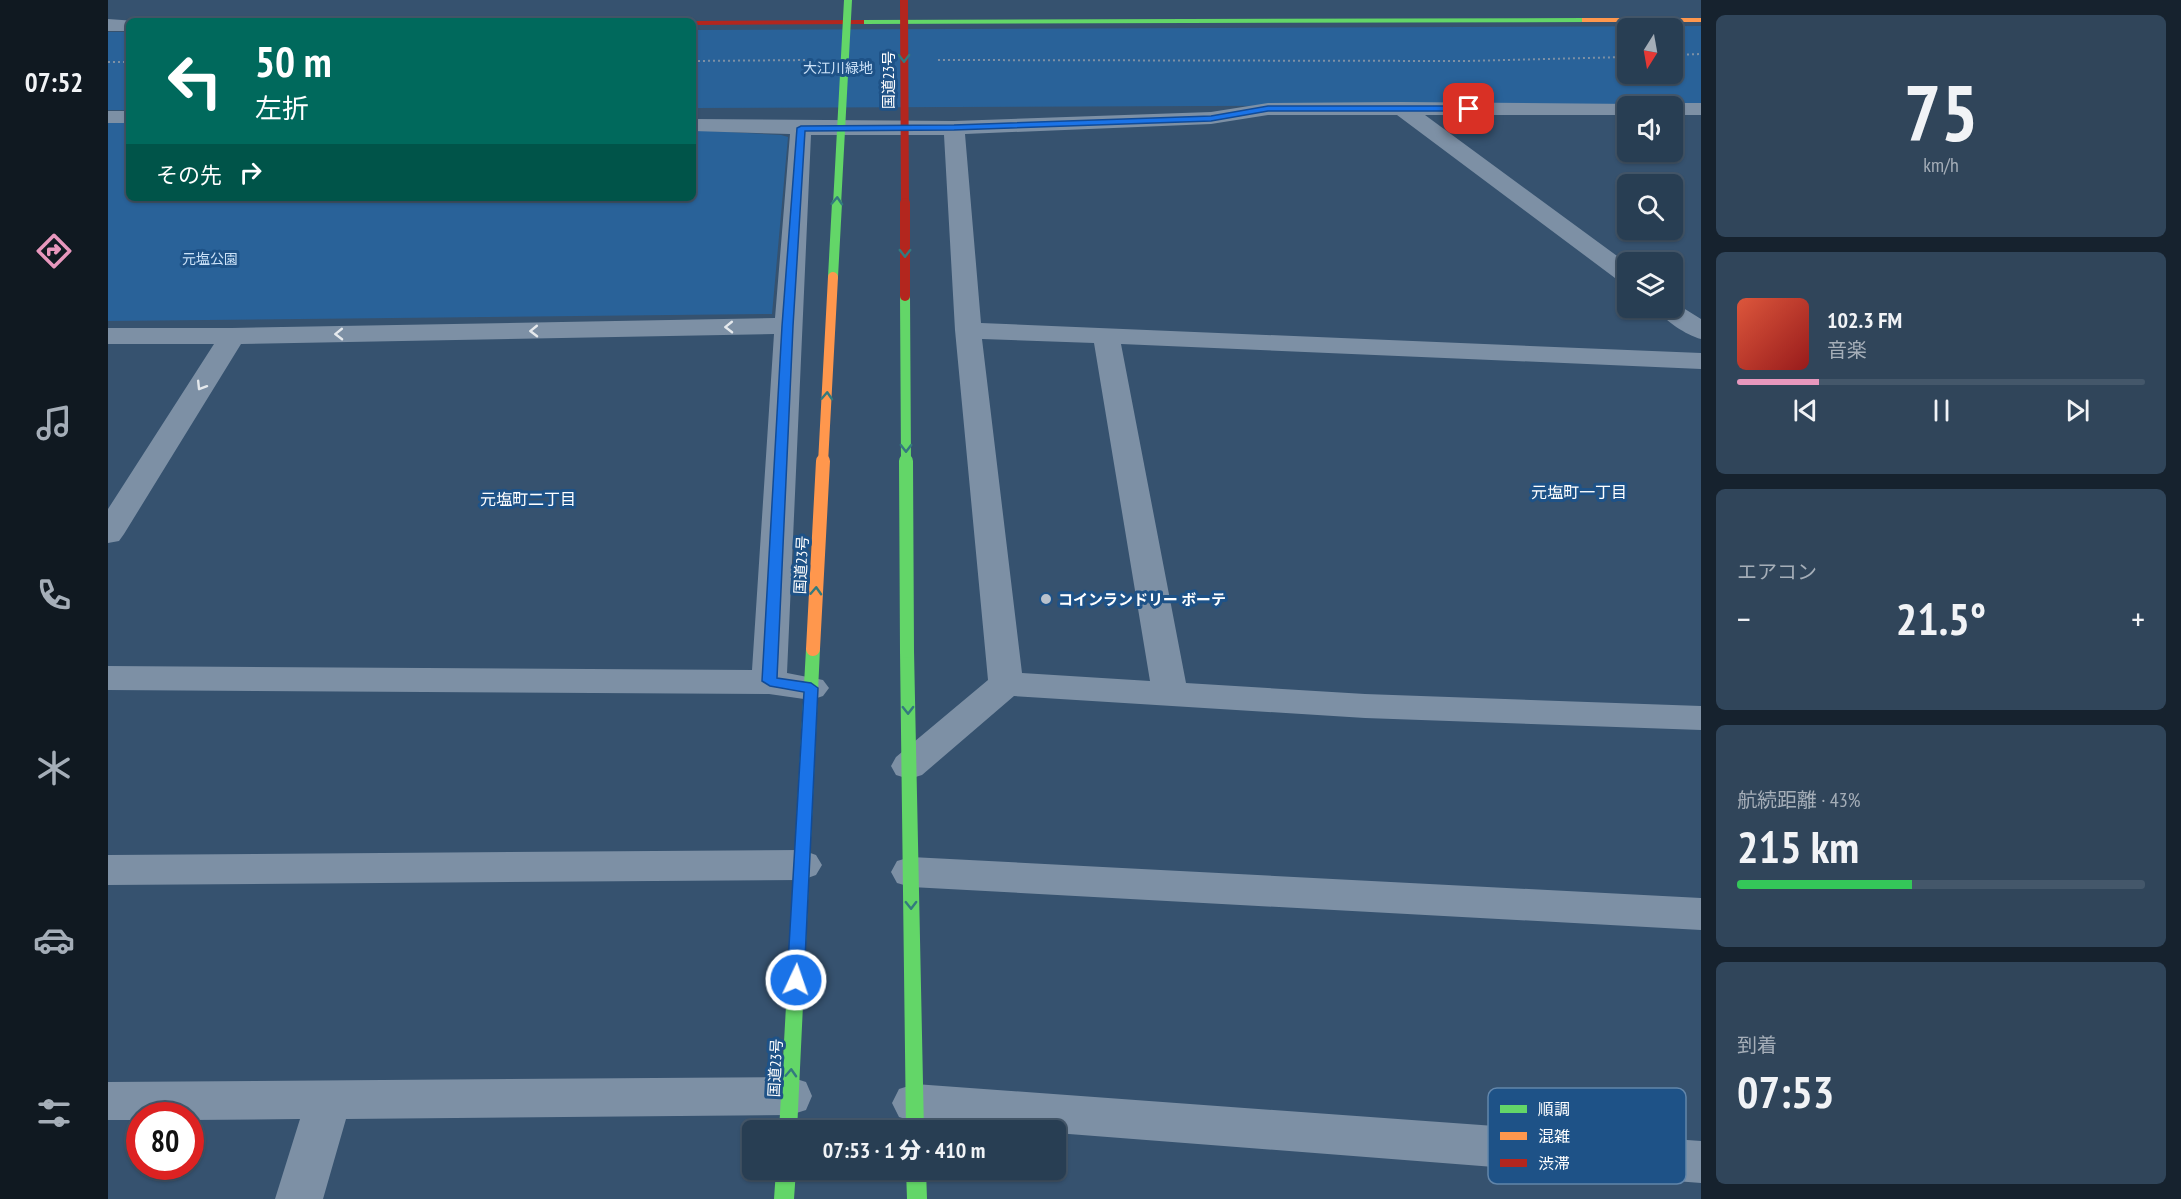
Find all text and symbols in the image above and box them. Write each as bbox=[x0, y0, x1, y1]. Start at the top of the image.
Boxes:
north arrow bbox=[1617, 18, 1683, 84]
map controls bbox=[1617, 18, 1683, 318]
text: 50 m bbox=[255, 34, 332, 89]
icon: left bbox=[156, 42, 234, 120]
street label: 国道23号 bbox=[879, 51, 898, 109]
one-way arrow bbox=[898, 54, 910, 63]
park label: 大江川緑地 bbox=[803, 59, 873, 77]
text: 75 bbox=[1904, 62, 1978, 163]
text: 07:52 bbox=[25, 65, 83, 99]
pin bbox=[1443, 83, 1494, 134]
text: 左折 bbox=[255, 91, 309, 125]
icon: arrive bbox=[1452, 92, 1485, 125]
button: sound bbox=[1617, 96, 1683, 162]
text: km/h bbox=[1923, 152, 1959, 178]
icon: right bbox=[234, 156, 267, 189]
text: その先 bbox=[156, 161, 222, 189]
button: search bbox=[1617, 174, 1683, 240]
one-way arrow bbox=[830, 197, 843, 206]
icon: directions bbox=[33, 230, 75, 272]
one-way arrow bbox=[899, 249, 911, 258]
park label: 元塩公園 bbox=[182, 250, 238, 268]
button: layers bbox=[1617, 252, 1683, 318]
text: 102.3 FM bbox=[1827, 306, 1902, 334]
one-way arrow bbox=[725, 321, 734, 333]
one-way arrow bbox=[530, 325, 539, 337]
one-way arrow bbox=[335, 328, 344, 341]
text: 音楽 bbox=[1827, 337, 1867, 363]
one-way arrow bbox=[196, 380, 208, 390]
one-way arrow bbox=[820, 392, 833, 401]
icon: previous bbox=[1789, 394, 1822, 427]
icon: pause bbox=[1925, 394, 1958, 427]
icon: next bbox=[2061, 394, 2094, 427]
icon: music bbox=[33, 402, 75, 444]
one-way arrow bbox=[900, 444, 912, 453]
district label: 元塩町一丁目 bbox=[1531, 482, 1627, 502]
district label: 元塩町二丁目 bbox=[480, 489, 576, 509]
street label: 国道23号 bbox=[790, 535, 812, 595]
text: エアコン bbox=[1737, 559, 1817, 585]
icon: phone bbox=[33, 574, 75, 616]
one-way arrow bbox=[810, 586, 823, 595]
text: 21.5° bbox=[1896, 589, 1986, 647]
place label: コインランドリー ボーテ bbox=[1058, 590, 1226, 609]
marker: コインランドリー ボーテ bbox=[1039, 592, 1053, 606]
text: − bbox=[1737, 597, 1751, 640]
text: + bbox=[2131, 597, 2145, 640]
one-way arrow bbox=[902, 705, 914, 714]
icon: climate bbox=[33, 747, 75, 789]
text: 航続距離 · 43% bbox=[1737, 787, 1860, 813]
text: 215 km bbox=[1737, 817, 1859, 875]
one-way arrow bbox=[905, 900, 917, 909]
icon: car bbox=[33, 919, 75, 961]
position arrow bbox=[764, 948, 828, 1012]
text: 到着 bbox=[1737, 1032, 1777, 1058]
street label: 国道23号 bbox=[764, 1038, 786, 1098]
text: 07:53 bbox=[1737, 1062, 1834, 1120]
one-way arrow bbox=[784, 1068, 797, 1077]
legend bbox=[1488, 1088, 1686, 1184]
icon: filters bbox=[33, 1092, 75, 1134]
text: 順調 bbox=[1538, 1099, 1570, 1119]
speed limit sign: 80 bbox=[126, 1102, 204, 1180]
text: 混雑 bbox=[1538, 1126, 1570, 1146]
text: 07:53 · 1 分 · 410 m bbox=[823, 1136, 985, 1164]
text: 渋滞 bbox=[1538, 1153, 1570, 1173]

